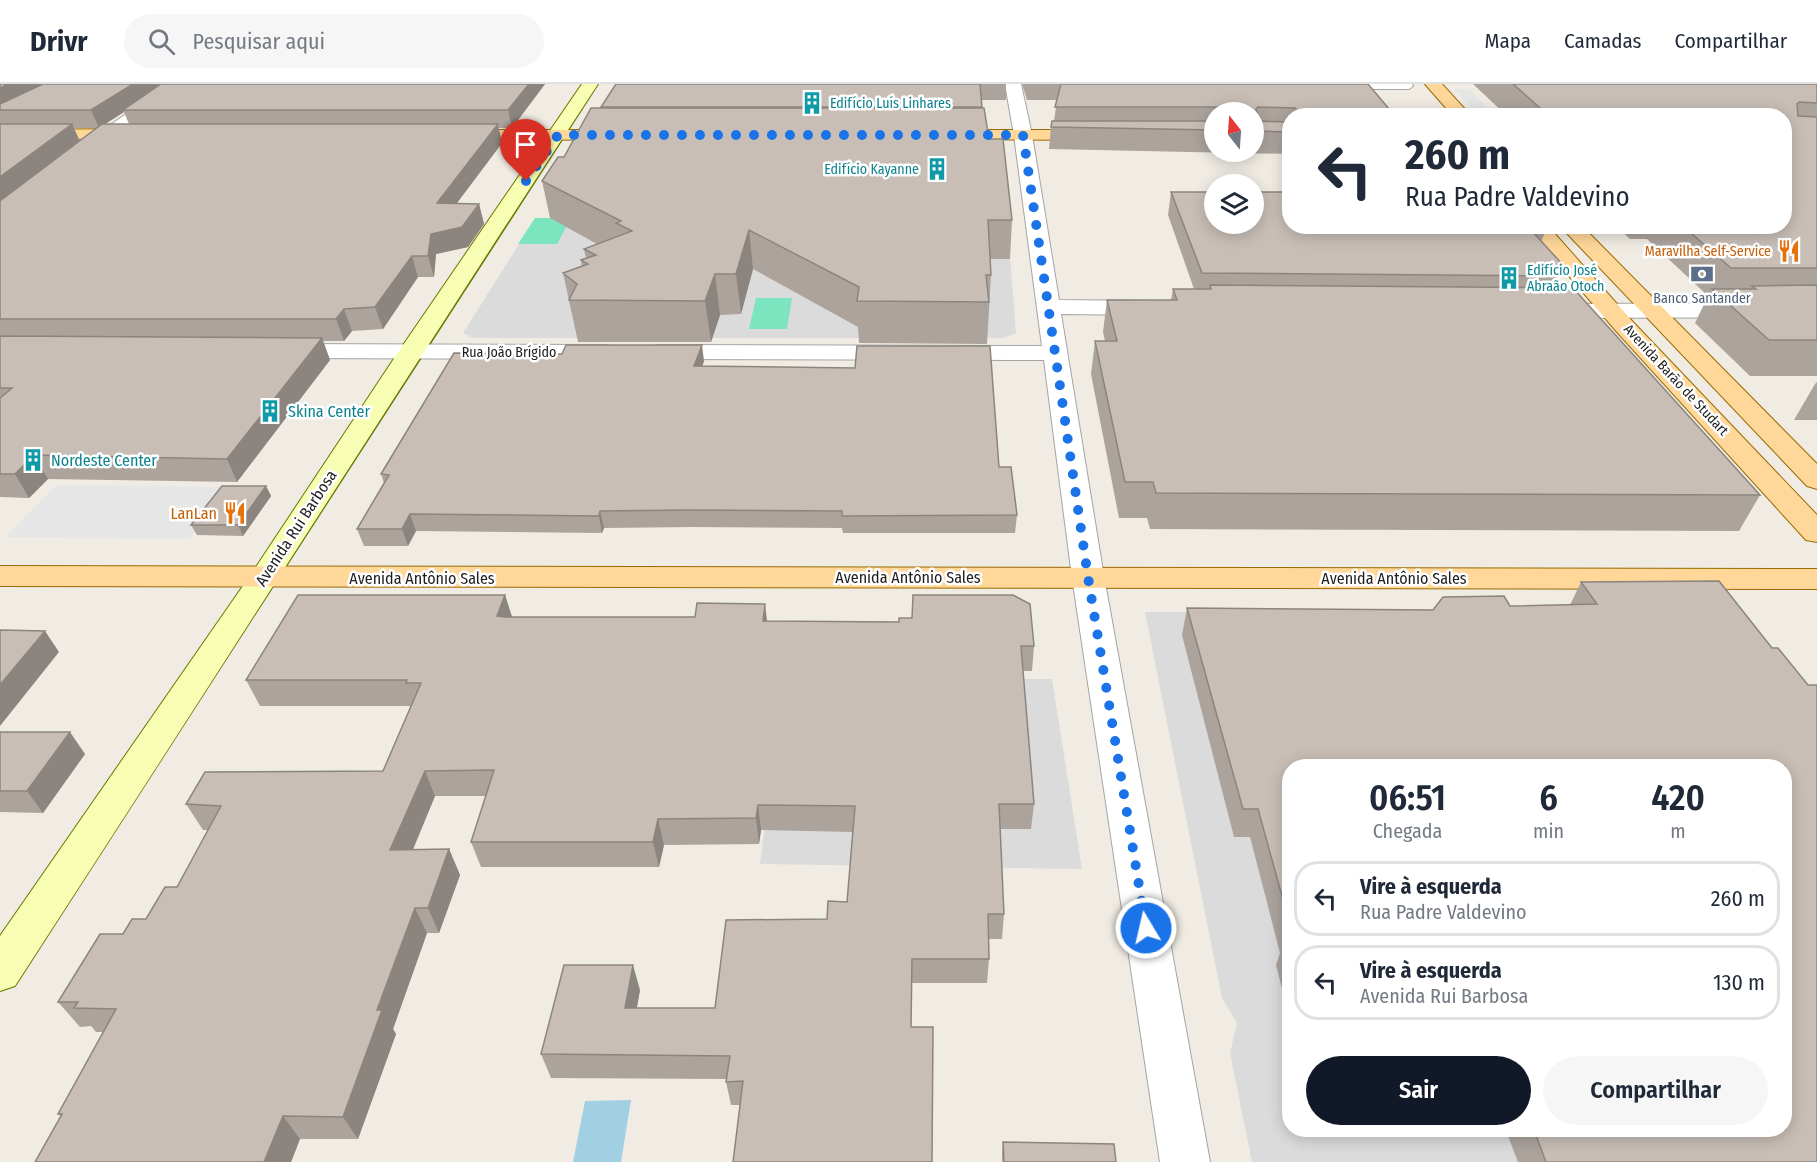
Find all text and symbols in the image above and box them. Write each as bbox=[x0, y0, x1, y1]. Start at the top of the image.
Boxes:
search box bbox=[124, 14, 544, 68]
text: Drivr bbox=[30, 25, 88, 58]
icon: search bbox=[145, 25, 178, 58]
text: Pesquisar aqui bbox=[193, 28, 325, 55]
text: Mapa bbox=[1485, 28, 1531, 54]
text: Camadas bbox=[1564, 28, 1642, 54]
text: Compartilhar bbox=[1675, 28, 1787, 54]
building icon: Edifício Luís Linhares bbox=[799, 90, 825, 116]
place label: Edifício Luís Linhares bbox=[830, 95, 951, 112]
north arrow bbox=[1204, 102, 1264, 162]
map controls bbox=[1204, 102, 1264, 234]
pin bbox=[500, 119, 551, 181]
icon: arrive bbox=[509, 128, 542, 161]
text: 260 m bbox=[1405, 130, 1510, 180]
icon: left bbox=[1306, 132, 1384, 210]
building icon: Edifício Kayanne bbox=[924, 156, 950, 182]
place label: Edifício Kayanne bbox=[824, 161, 919, 178]
button: layers bbox=[1204, 174, 1264, 234]
text: Rua Padre Valdevino bbox=[1405, 181, 1630, 213]
restaurant icon: Maravilha Self-Service bbox=[1776, 238, 1802, 264]
place label: Maravilha Self-Service bbox=[1645, 243, 1771, 260]
bank icon: Banco Santander bbox=[1689, 261, 1715, 287]
place label: Edifício José Abraão Otoch bbox=[1527, 262, 1604, 295]
building icon: Edifício José Abraão Otoch bbox=[1496, 265, 1522, 291]
place label: Banco Santander bbox=[1653, 290, 1751, 307]
street label: Avenida Barão de Studart bbox=[1620, 321, 1732, 439]
street label: Rua João Brígido bbox=[462, 344, 556, 361]
building icon: Skina Center bbox=[257, 398, 283, 424]
place label: Skina Center bbox=[288, 402, 370, 421]
building icon: Nordeste Center bbox=[20, 447, 46, 473]
place label: Nordeste Center bbox=[51, 451, 157, 470]
street label: Avenida Rui Barbosa bbox=[251, 466, 341, 590]
restaurant icon: LanLan bbox=[222, 500, 248, 526]
place label: LanLan bbox=[171, 504, 217, 523]
street label: Avenida Antônio Sales bbox=[835, 568, 981, 587]
street label: Avenida Antônio Sales bbox=[349, 569, 495, 588]
street label: Avenida Antônio Sales bbox=[1321, 569, 1467, 588]
text: 06:51 bbox=[1369, 776, 1446, 820]
text: 6 bbox=[1539, 776, 1558, 820]
text: 420 bbox=[1651, 776, 1705, 820]
text: Chegada bbox=[1373, 819, 1442, 843]
text: min bbox=[1533, 819, 1564, 843]
text: m bbox=[1670, 819, 1686, 843]
text: Vire à esquerda bbox=[1360, 873, 1502, 900]
icon: left bbox=[1309, 882, 1342, 915]
text: 260 m bbox=[1711, 885, 1765, 912]
position arrow bbox=[1114, 896, 1178, 960]
text: Rua Padre Valdevino bbox=[1360, 900, 1526, 924]
text: Vire à esquerda bbox=[1360, 957, 1502, 984]
icon: left bbox=[1309, 966, 1342, 999]
text: 130 m bbox=[1713, 969, 1765, 996]
text: Avenida Rui Barbosa bbox=[1360, 984, 1528, 1008]
button: Sair bbox=[1306, 1056, 1531, 1125]
button: Compartilhar bbox=[1543, 1056, 1768, 1125]

